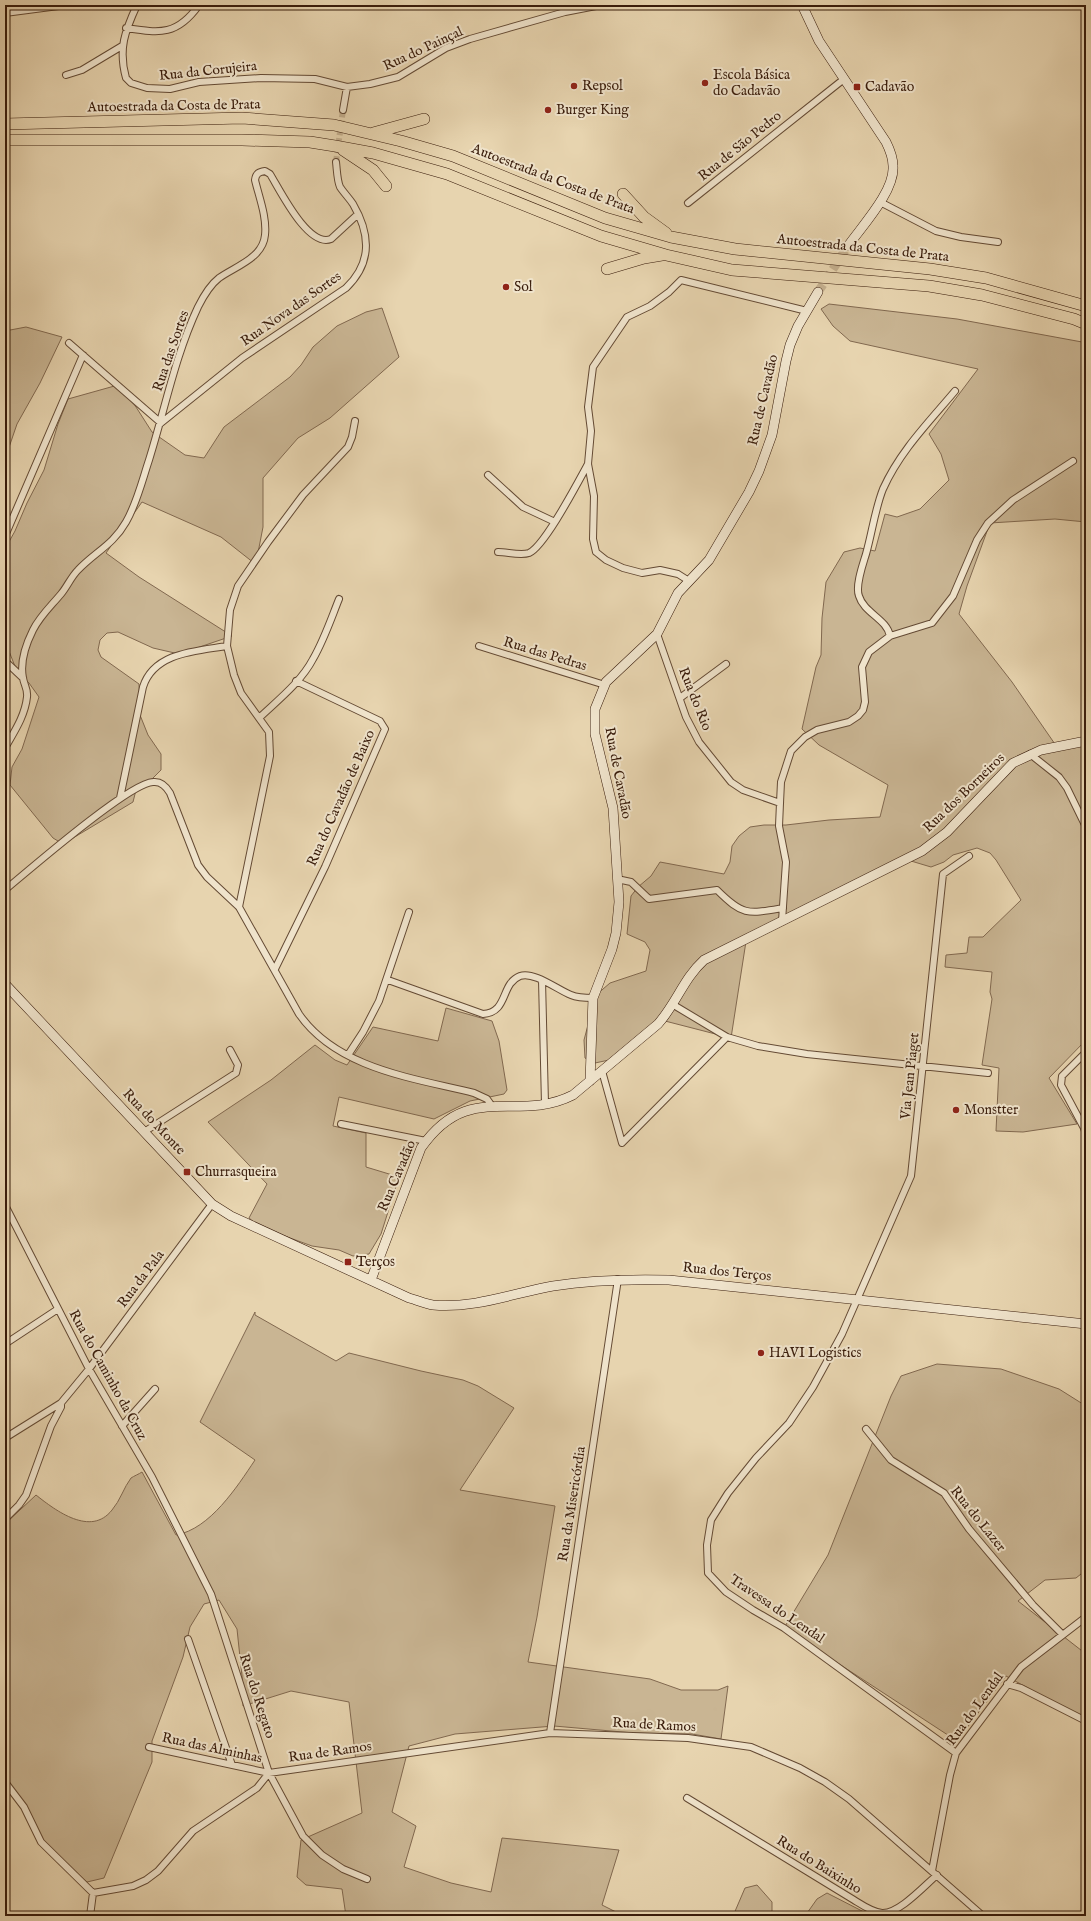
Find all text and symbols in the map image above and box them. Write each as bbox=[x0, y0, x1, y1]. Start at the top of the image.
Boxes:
street label: Rua do Painçal bbox=[380, 23, 466, 75]
street label: Rua da Corujeira bbox=[158, 57, 259, 85]
place label: Escola Básica do Cadavão bbox=[713, 66, 791, 100]
place label: Repsol bbox=[582, 77, 623, 95]
marker: Escola Básica do Cadavão bbox=[700, 78, 710, 88]
place label: Cadavão bbox=[865, 78, 915, 96]
marker: Repsol bbox=[569, 81, 579, 91]
marker: Cadavão bbox=[852, 82, 862, 92]
street label: Autoestrada da Costa de Prata bbox=[86, 95, 262, 117]
place label: Burger King bbox=[556, 101, 629, 119]
marker: Burger King bbox=[543, 105, 553, 115]
street label: Rua de São Pedro bbox=[695, 107, 786, 185]
street label: Autoestrada da Costa de Prata bbox=[468, 139, 638, 219]
street label: Autoestrada da Costa de Prata bbox=[775, 230, 951, 266]
street label: Rua Nova das Sortes bbox=[237, 268, 345, 350]
place label: Sol bbox=[514, 278, 533, 296]
marker: Sol bbox=[501, 282, 511, 292]
street label: Rua das Sortes bbox=[149, 308, 193, 394]
street label: Rua de Cavadão bbox=[744, 352, 782, 447]
street label: Rua das Pedras bbox=[501, 633, 589, 675]
street label: Rua do Rio bbox=[674, 665, 716, 734]
street label: Rua de Cavadão bbox=[600, 726, 636, 821]
street label: Rua do Cavadão de Baixo bbox=[303, 727, 379, 869]
street label: Rua dos Borneiros bbox=[919, 749, 1009, 837]
street label: Via Jean Piaget bbox=[896, 1032, 924, 1121]
street label: Rua do Monte bbox=[119, 1085, 190, 1159]
place label: Monstter bbox=[964, 1101, 1018, 1119]
marker: Monstter bbox=[951, 1105, 961, 1115]
street label: Rua Cavadão bbox=[374, 1137, 420, 1215]
place label: Churrasqueira bbox=[195, 1163, 277, 1181]
marker: Churrasqueira bbox=[182, 1167, 192, 1177]
street label: Rua da Pala bbox=[114, 1246, 169, 1311]
place label: Terços bbox=[356, 1253, 395, 1271]
marker: Terços bbox=[343, 1257, 353, 1267]
street label: Rua dos Terços bbox=[682, 1258, 772, 1286]
street label: Rua do Caminho da Cruz bbox=[65, 1307, 152, 1444]
place label: HAVI Logistics bbox=[769, 1344, 862, 1362]
marker: HAVI Logistics bbox=[756, 1348, 766, 1358]
street label: Rua da Misericórdia bbox=[554, 1444, 590, 1563]
street label: Rua do Lazer bbox=[946, 1483, 1010, 1555]
street label: Travessa do Lendal bbox=[726, 1570, 828, 1648]
street label: Rua do Regato bbox=[235, 1651, 279, 1741]
street label: Rua do Lendal bbox=[942, 1669, 1008, 1749]
street label: Rua de Ramos bbox=[612, 1714, 696, 1736]
street label: Rua das Alminhas bbox=[160, 1729, 264, 1767]
street label: Rua de Ramos bbox=[287, 1737, 373, 1767]
street label: Rua do Baixinho bbox=[773, 1832, 865, 1899]

